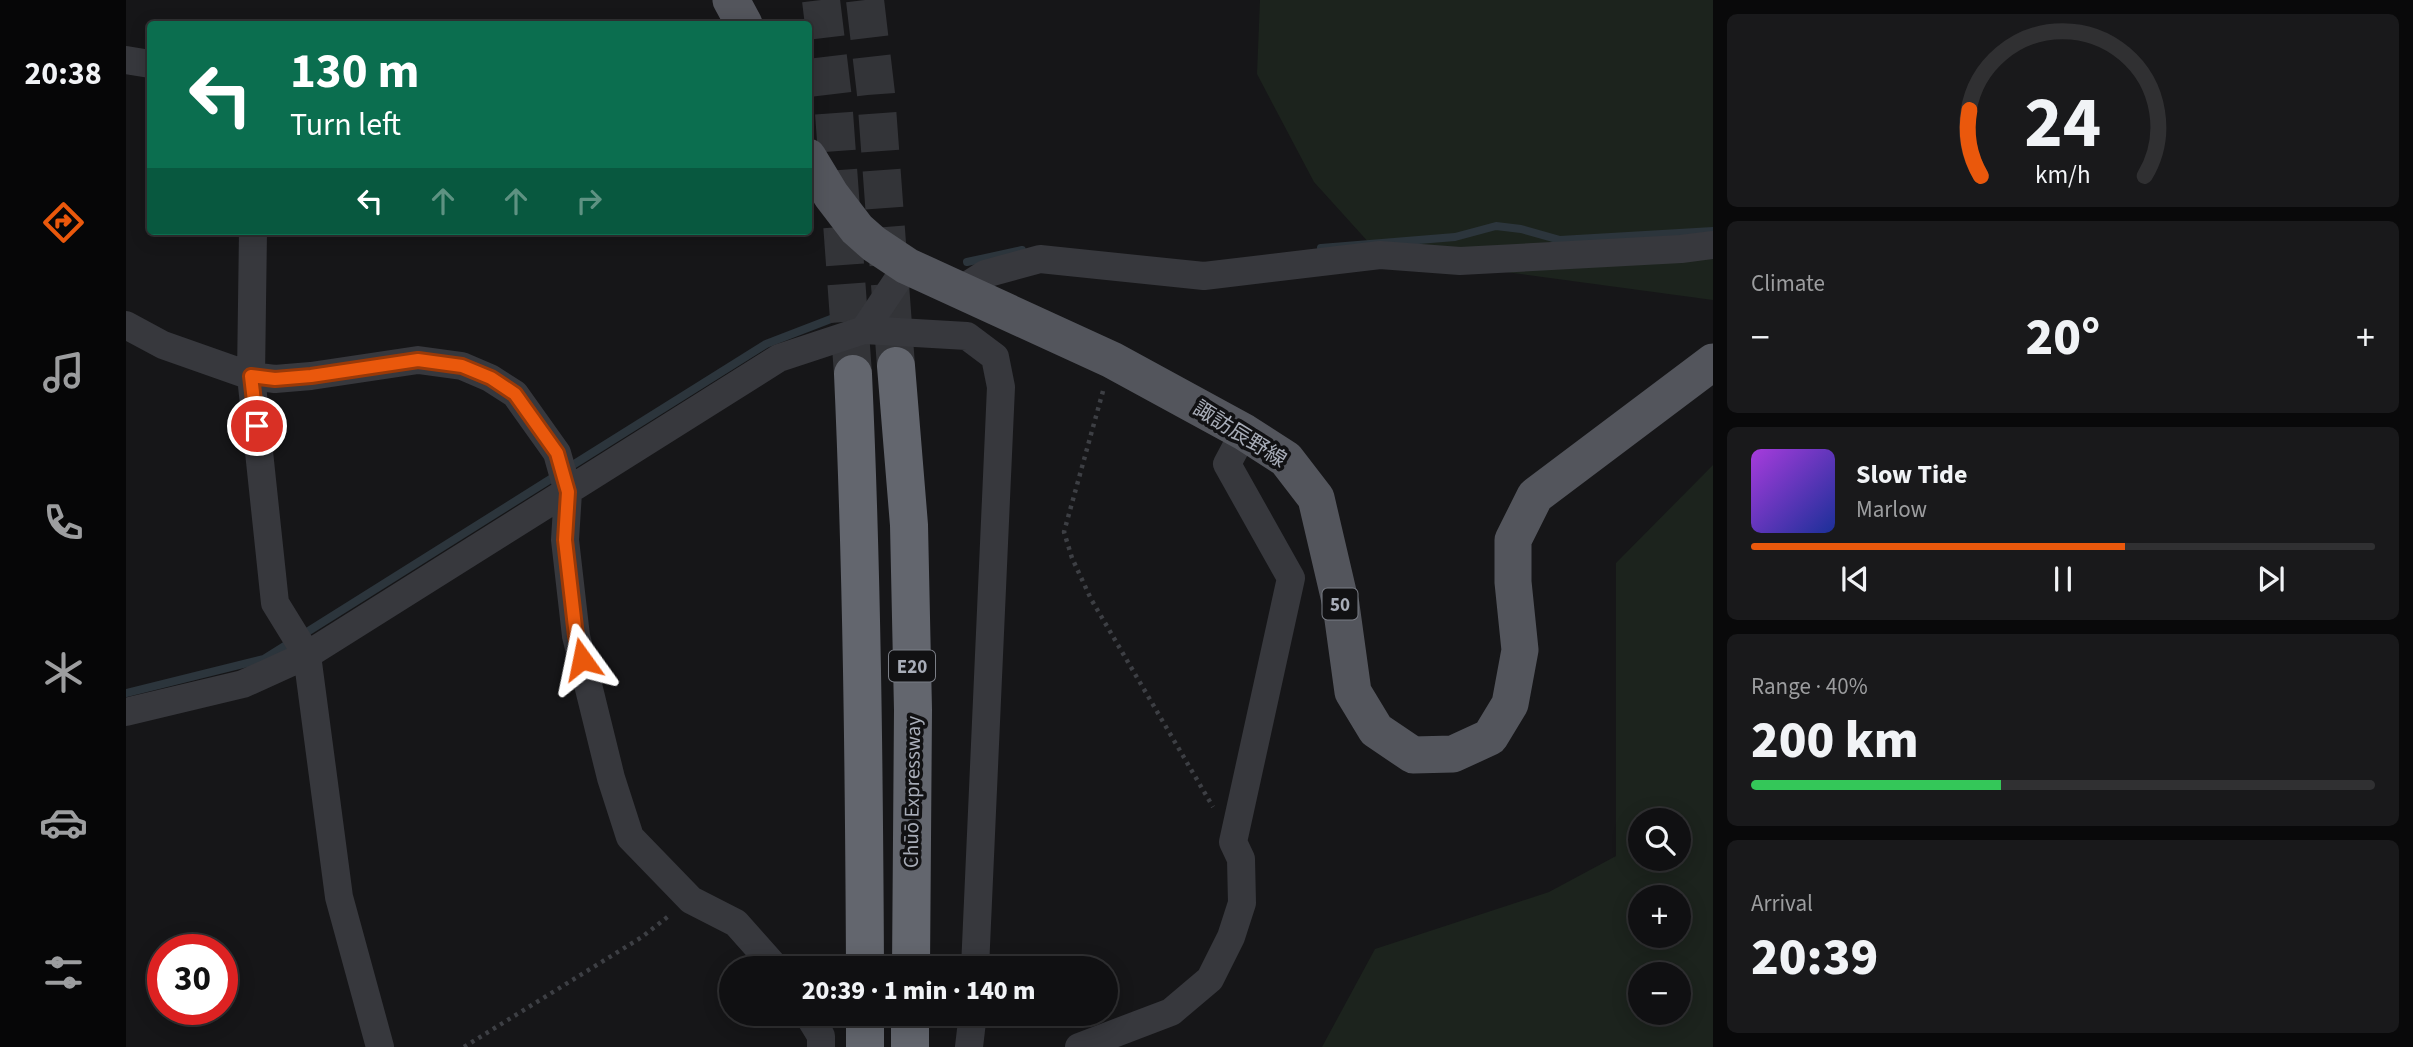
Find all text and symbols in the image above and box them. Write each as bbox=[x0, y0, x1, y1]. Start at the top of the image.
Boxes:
text: 130 m bbox=[290, 37, 419, 107]
icon: left bbox=[175, 49, 266, 140]
text: 20:38 bbox=[24, 51, 102, 97]
text: 24 bbox=[2025, 72, 2101, 176]
text: Turn left bbox=[290, 102, 401, 148]
text: km/h bbox=[2035, 157, 2091, 193]
icon: left bbox=[351, 182, 389, 220]
icon: ahead bbox=[424, 182, 462, 220]
icon: ahead bbox=[497, 182, 535, 220]
icon: right bbox=[570, 182, 608, 220]
icon: directions bbox=[39, 198, 88, 247]
text: Climate bbox=[1751, 267, 1825, 300]
text: 20° bbox=[2026, 301, 2100, 375]
text: − bbox=[1751, 311, 1770, 365]
text: + bbox=[2356, 311, 2375, 365]
icon: music bbox=[39, 348, 88, 397]
street label: 諏訪辰野線 bbox=[1188, 393, 1292, 475]
pin bbox=[227, 396, 287, 456]
icon: arrive bbox=[238, 407, 276, 445]
text: Slow Tide bbox=[1856, 456, 1967, 493]
text: Marlow bbox=[1856, 493, 1927, 526]
icon: phone bbox=[39, 498, 88, 547]
icon: previous bbox=[1836, 560, 1874, 598]
icon: pause bbox=[2044, 560, 2082, 598]
icon: next bbox=[2252, 560, 2290, 598]
road number: 50 bbox=[1322, 589, 1358, 620]
position arrow bbox=[545, 622, 619, 696]
icon: climate bbox=[39, 648, 88, 697]
road number: E20 bbox=[889, 650, 935, 681]
text: Range · 40% bbox=[1751, 670, 1868, 703]
text: 200 km bbox=[1751, 704, 1919, 778]
street label: Chūō Expressway bbox=[896, 715, 928, 868]
icon: car bbox=[39, 798, 88, 847]
map controls bbox=[1628, 808, 1691, 1025]
button: search bbox=[1628, 808, 1691, 871]
button: + bbox=[1628, 885, 1691, 948]
text: Arrival bbox=[1751, 887, 1813, 920]
text: 20:39 bbox=[1751, 921, 1878, 995]
speed limit sign: 30 bbox=[147, 934, 238, 1025]
icon: filters bbox=[39, 948, 88, 997]
button: − bbox=[1628, 962, 1691, 1025]
text: 20:39 · 1 min · 140 m bbox=[802, 972, 1035, 1009]

